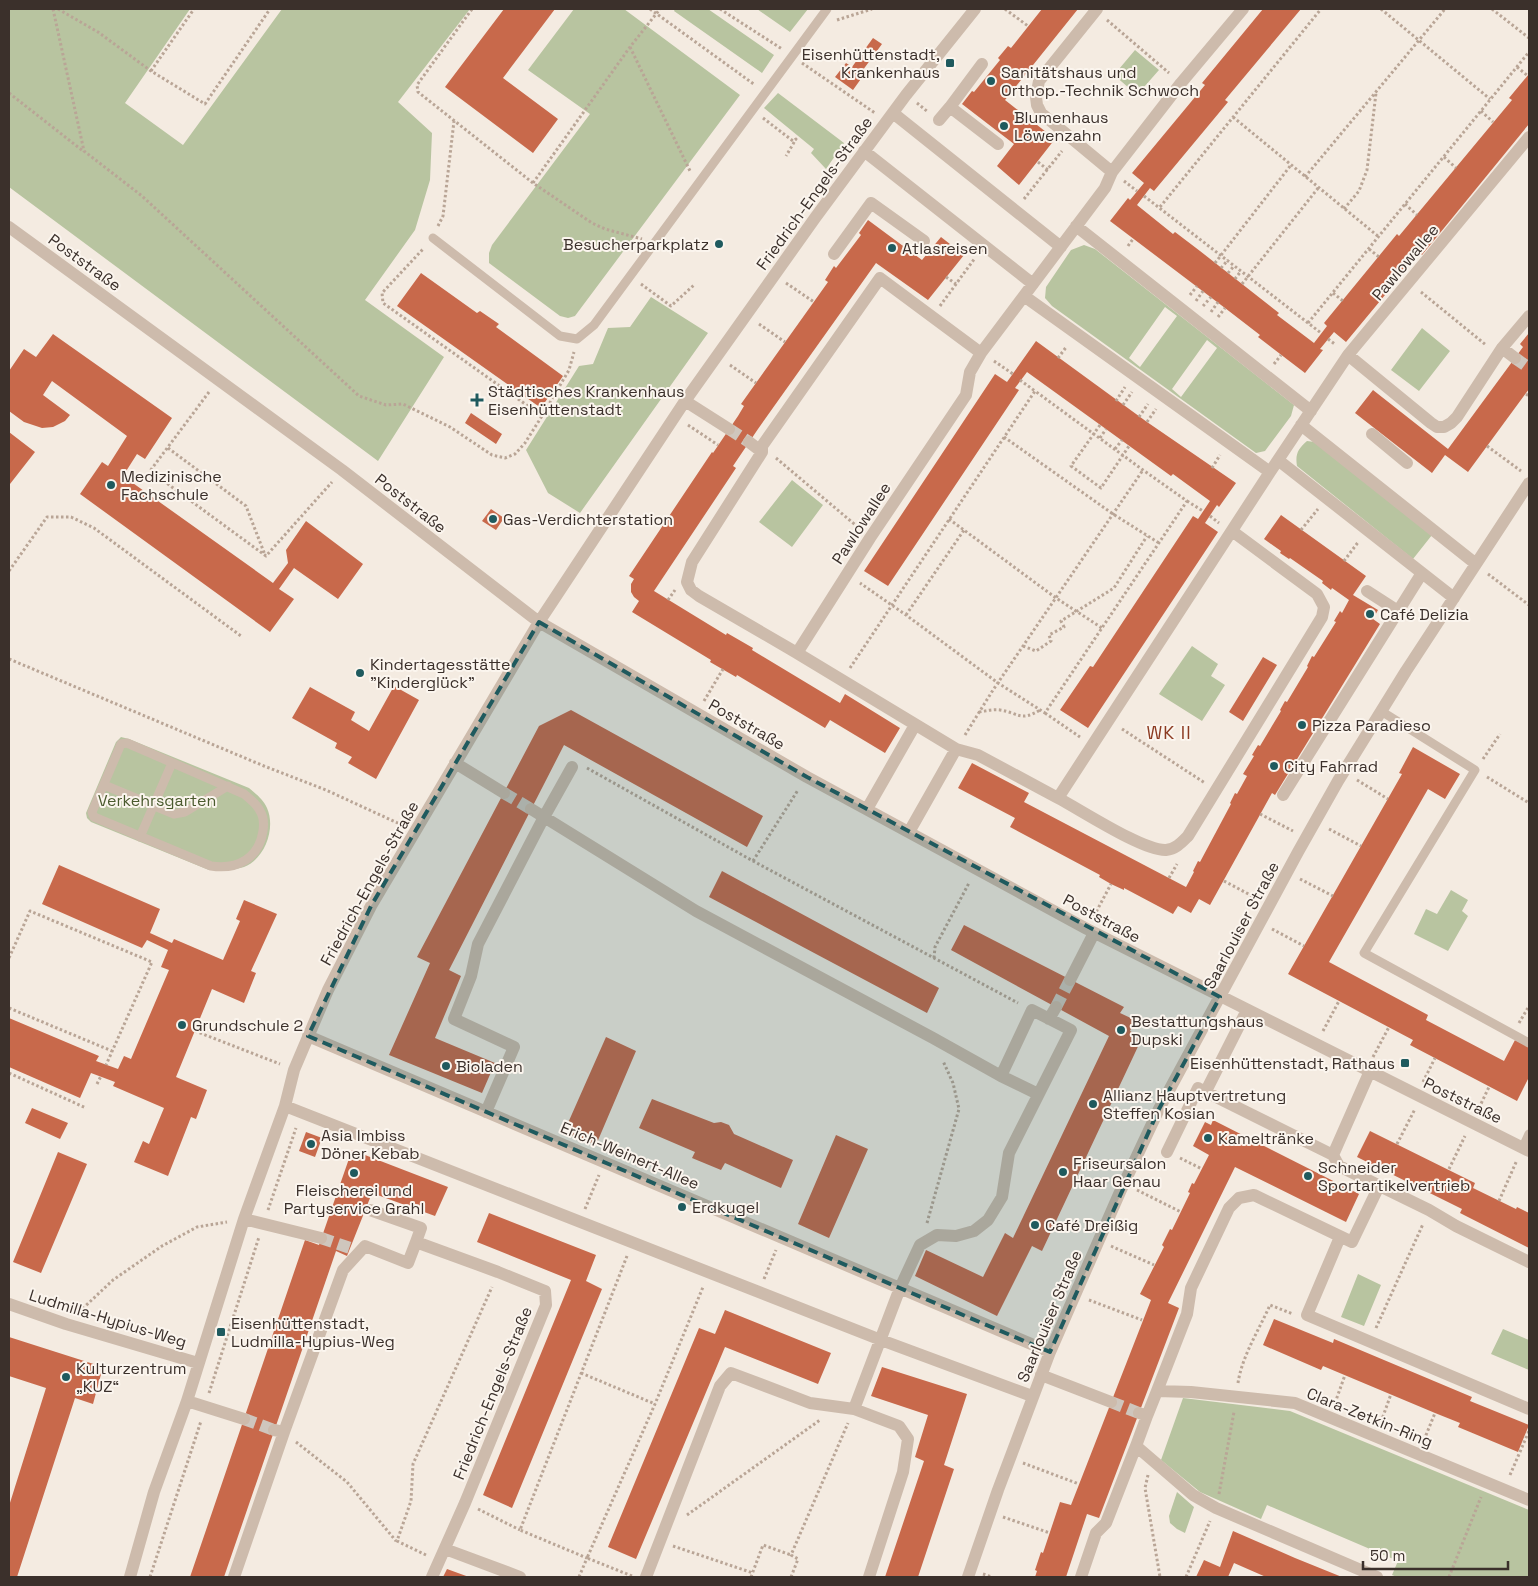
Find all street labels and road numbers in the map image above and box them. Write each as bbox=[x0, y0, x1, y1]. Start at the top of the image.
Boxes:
street label: Friedrich-Engels-Straße bbox=[752, 112, 877, 274]
street label: Pawlowallee bbox=[1367, 220, 1444, 305]
street label: Poststraße bbox=[44, 229, 125, 296]
street label: Poststraße bbox=[371, 469, 451, 538]
street label: Pawlowallee bbox=[827, 478, 896, 568]
street label: Poststraße bbox=[705, 694, 789, 755]
street label: Friedrich-Engels-Straße bbox=[315, 797, 423, 969]
street label: Saarlouiser Straße bbox=[1199, 858, 1284, 993]
street label: Poststraße bbox=[1059, 889, 1144, 948]
street label: Poststraße bbox=[1420, 1072, 1506, 1129]
street label: Erich-Weinert-Allee bbox=[557, 1117, 702, 1194]
street label: Saarlouiser Straße bbox=[1012, 1247, 1087, 1385]
street label: Ludmilla-Hypius-Weg bbox=[26, 1284, 189, 1352]
street label: Friedrich-Engels-Straße bbox=[448, 1304, 537, 1483]
street label: Clara-Zetkin-Ring bbox=[1304, 1383, 1436, 1452]

